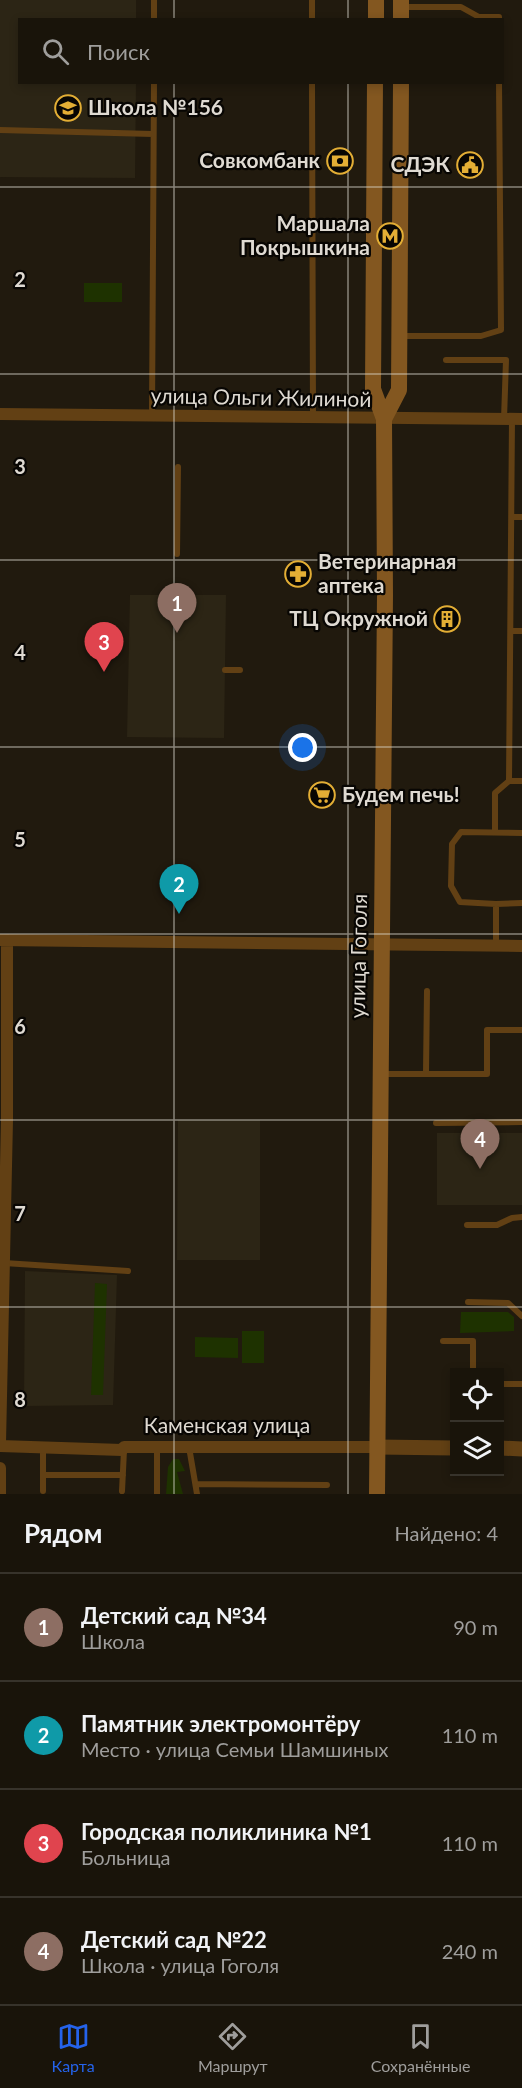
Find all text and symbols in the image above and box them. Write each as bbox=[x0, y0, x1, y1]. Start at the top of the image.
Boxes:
search box bbox=[18, 18, 504, 84]
icon: search bbox=[39, 35, 72, 68]
text: Поиск bbox=[87, 38, 150, 65]
school or university icon: Школа №156 bbox=[53, 93, 83, 123]
place label: Школа №156 bbox=[88, 94, 223, 119]
bank icon: Совкомбанк bbox=[325, 146, 355, 176]
place label: Совкомбанк bbox=[199, 147, 321, 172]
public building icon: СДЭК bbox=[455, 150, 485, 180]
place label: СДЭК bbox=[390, 151, 450, 176]
place label: Маршала Покрышкина bbox=[240, 210, 370, 259]
metro station icon: Маршала Покрышкина bbox=[375, 221, 405, 251]
text: 2 bbox=[14, 267, 26, 291]
street label: улица Ольги Жилиной bbox=[150, 382, 372, 411]
text: 3 bbox=[14, 454, 26, 478]
place label: Ветеринарная аптека bbox=[318, 548, 456, 597]
pharmacy icon: Ветеринарная аптека bbox=[283, 559, 313, 589]
pin: 1 bbox=[158, 584, 196, 633]
building icon: ТЦ Окружной bbox=[432, 604, 462, 634]
place label: ТЦ Окружной bbox=[289, 605, 428, 630]
pin: 3 bbox=[84, 622, 124, 672]
text: 4 bbox=[14, 640, 26, 664]
your location bbox=[288, 733, 317, 762]
supermarket icon: Будем печь! bbox=[307, 780, 337, 810]
place label: Будем печь! bbox=[342, 781, 460, 806]
text: 5 bbox=[14, 827, 26, 851]
pin: 2 bbox=[160, 864, 198, 914]
street label: улица Гоголя bbox=[344, 893, 371, 1019]
text: 6 bbox=[14, 1014, 26, 1038]
pin: 4 bbox=[460, 1120, 500, 1169]
text: 7 bbox=[14, 1201, 26, 1225]
map controls bbox=[450, 1368, 504, 1476]
button: locate bbox=[450, 1368, 504, 1422]
text: 8 bbox=[14, 1387, 26, 1411]
street label: Каменская улица bbox=[144, 1412, 310, 1437]
button: layers bbox=[450, 1422, 504, 1476]
text: Рядом bbox=[24, 1517, 102, 1549]
text: Найдено: 4 bbox=[395, 1521, 498, 1545]
text: Детский сад №34 bbox=[81, 1602, 267, 1629]
text: 1 bbox=[38, 1615, 49, 1639]
text: 90 m bbox=[453, 1615, 498, 1639]
text: Школа bbox=[81, 1629, 145, 1653]
text: Памятник электромонтёру bbox=[81, 1710, 360, 1737]
text: 2 bbox=[38, 1723, 49, 1747]
text: 110 m bbox=[442, 1723, 498, 1747]
text: Место · улица Семьи Шамшиных bbox=[81, 1737, 389, 1761]
text: Городская поликлиника №1 bbox=[81, 1818, 372, 1845]
text: 3 bbox=[38, 1831, 49, 1855]
text: 110 m bbox=[442, 1831, 498, 1855]
text: Больница bbox=[81, 1845, 170, 1869]
text: Детский сад №22 bbox=[81, 1926, 267, 1953]
text: 4 bbox=[38, 1939, 49, 1963]
text: 240 m bbox=[442, 1939, 498, 1963]
text: Школа · улица Гоголя bbox=[81, 1953, 279, 1977]
tab: Карта bbox=[52, 2020, 95, 2075]
tab: Маршрут bbox=[198, 2020, 268, 2075]
tab: Сохранённые bbox=[371, 2020, 470, 2075]

